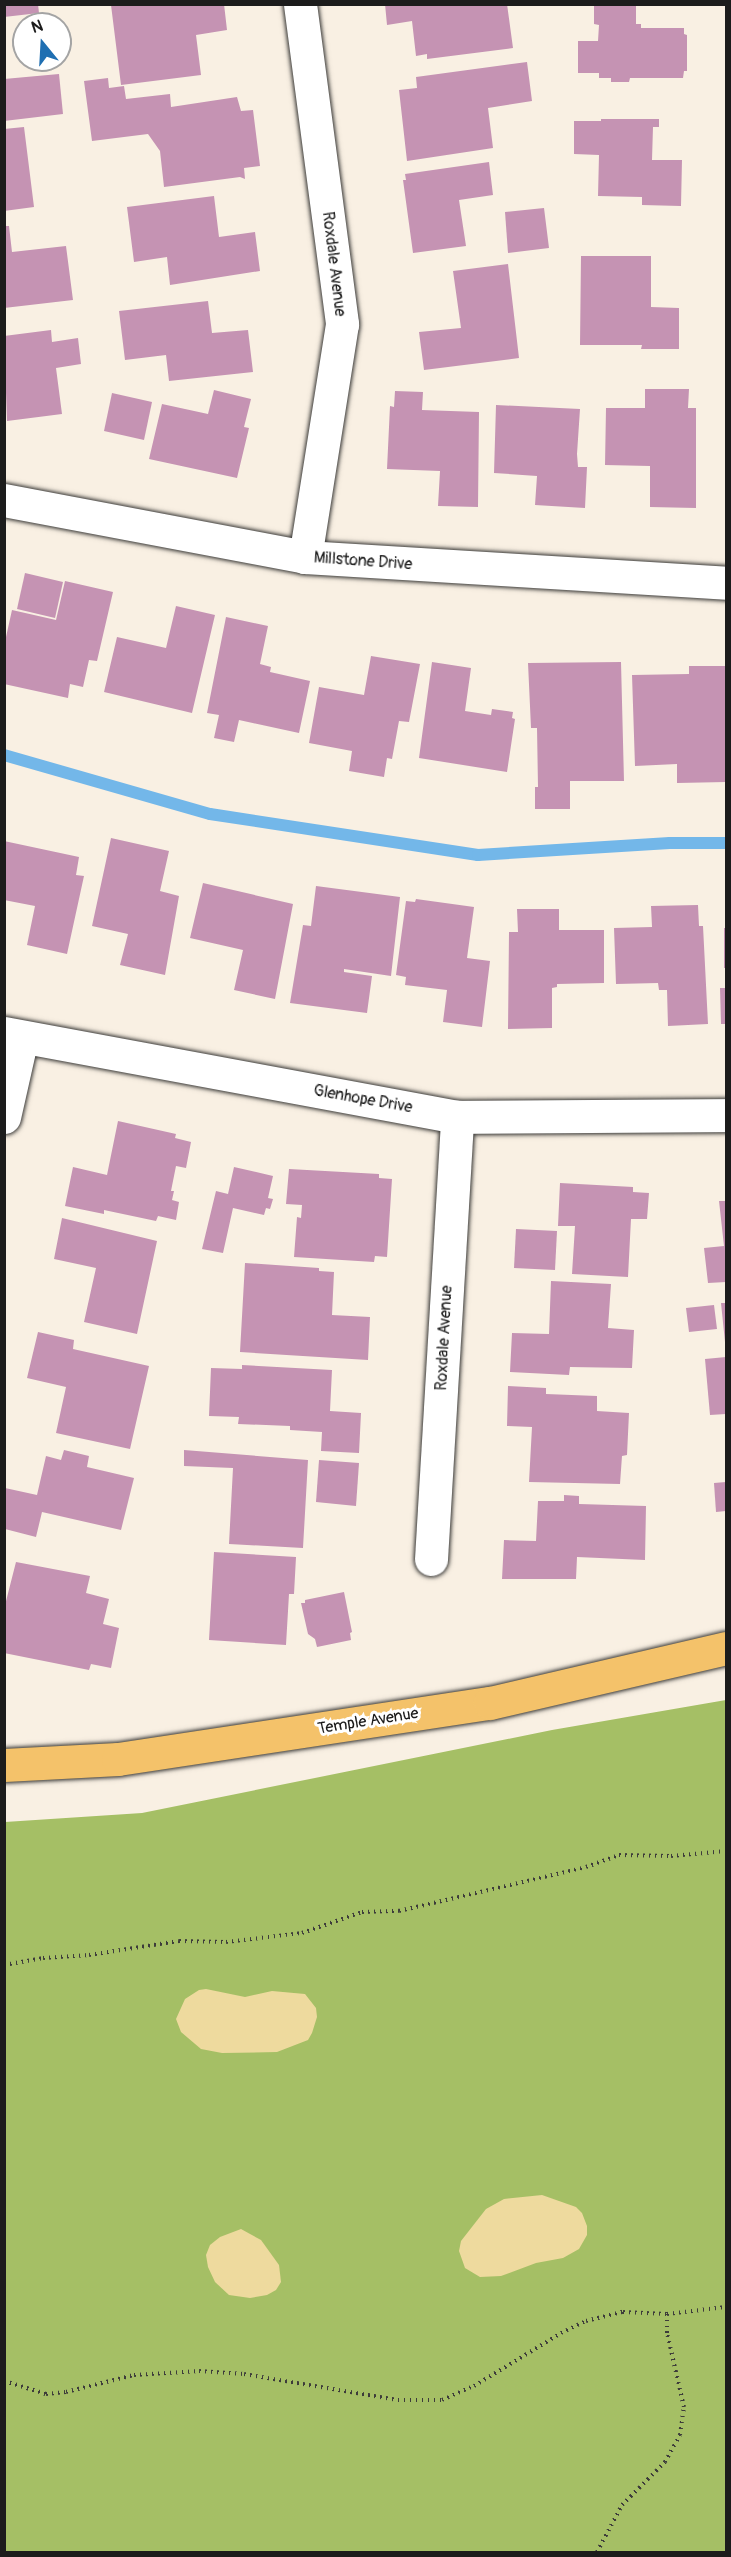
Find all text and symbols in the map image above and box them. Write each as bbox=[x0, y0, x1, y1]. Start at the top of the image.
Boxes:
north arrow bbox=[12, 12, 72, 72]
text: N bbox=[29, 16, 45, 38]
street label: Roxdale Avenue bbox=[318, 211, 350, 317]
street label: Millstone Drive bbox=[313, 548, 413, 574]
street label: Glenhope Drive bbox=[312, 1081, 414, 1117]
street label: Roxdale Avenue bbox=[432, 1285, 456, 1391]
street label: Temple Avenue bbox=[316, 1704, 420, 1738]

